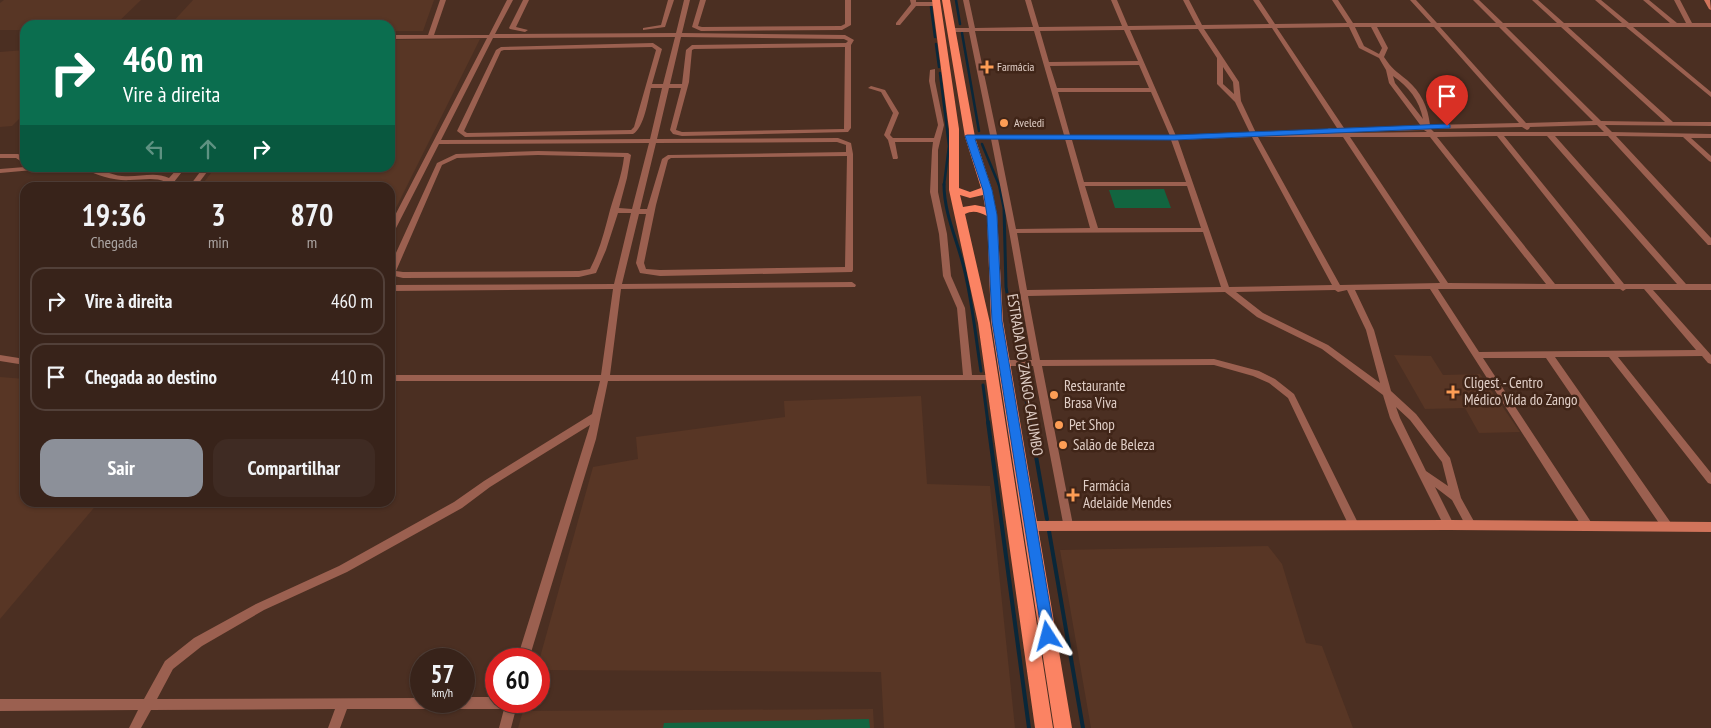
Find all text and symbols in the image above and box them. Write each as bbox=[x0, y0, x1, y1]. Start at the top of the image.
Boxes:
text: 460 m bbox=[123, 36, 204, 82]
icon: right bbox=[40, 40, 105, 105]
place label: Farmácia bbox=[997, 59, 1035, 74]
marker: Farmácia bbox=[981, 61, 993, 73]
pin bbox=[1426, 75, 1468, 126]
text: Vire à direita bbox=[123, 80, 220, 108]
icon: arrive bbox=[1433, 82, 1461, 110]
place label: Aveledi bbox=[1014, 115, 1044, 130]
marker: Aveledi bbox=[998, 117, 1010, 129]
icon: left bbox=[141, 135, 169, 163]
icon: ahead bbox=[194, 135, 222, 163]
icon: right bbox=[247, 135, 275, 163]
text: 19:36 bbox=[82, 195, 146, 234]
text: 3 bbox=[211, 195, 226, 234]
text: 870 bbox=[290, 195, 333, 234]
text: Chegada bbox=[90, 232, 138, 252]
text: min bbox=[208, 232, 229, 252]
text: m bbox=[307, 232, 317, 252]
icon: right bbox=[42, 287, 70, 315]
text: Vire à direita bbox=[85, 289, 172, 313]
text: 460 m bbox=[331, 289, 373, 313]
street label: ESTRADA DO ZANGO-CALUMBO bbox=[1003, 292, 1048, 457]
icon: arrive bbox=[42, 363, 70, 391]
text: Chegada ao destino bbox=[85, 365, 217, 389]
text: 410 m bbox=[331, 365, 373, 389]
place label: Cligest - Centro Médico Vida do Zango bbox=[1464, 373, 1578, 409]
place label: Restaurante Brasa Viva bbox=[1064, 376, 1125, 412]
marker: Cligest - Centro Médico Vida do Zango bbox=[1446, 385, 1460, 399]
marker: Restaurante Brasa Viva bbox=[1048, 389, 1060, 401]
place label: Pet Shop bbox=[1069, 415, 1115, 434]
marker: Pet Shop bbox=[1053, 419, 1065, 431]
place label: Salão de Beleza bbox=[1073, 435, 1155, 454]
button: Sair bbox=[40, 439, 203, 497]
button: Compartilhar bbox=[213, 439, 375, 497]
marker: Salão de Beleza bbox=[1057, 439, 1069, 451]
place label: Farmácia Adelaide Mendes bbox=[1083, 476, 1172, 512]
marker: Farmácia Adelaide Mendes bbox=[1067, 489, 1079, 501]
position arrow bbox=[1021, 609, 1073, 661]
speed limit sign: 60 bbox=[485, 648, 550, 713]
text: 57 bbox=[431, 658, 454, 690]
text: km/h bbox=[432, 685, 453, 700]

